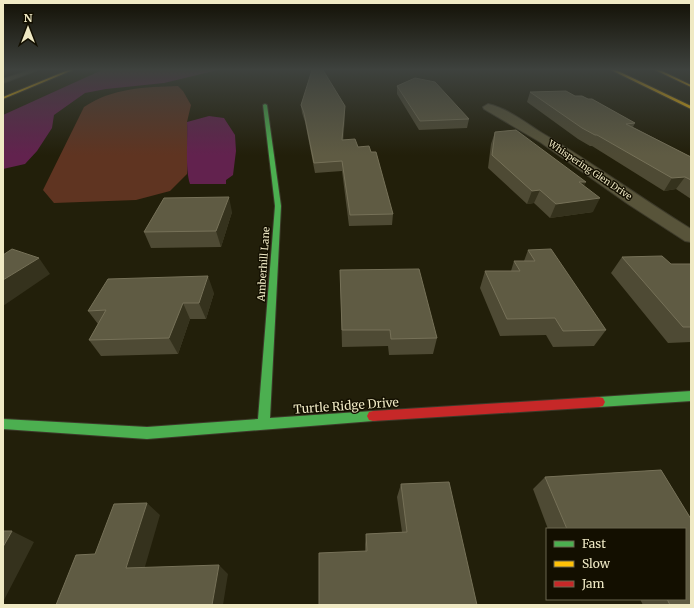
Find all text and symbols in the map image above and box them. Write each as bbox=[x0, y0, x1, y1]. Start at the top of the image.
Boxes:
north arrow bbox=[8, 8, 48, 48]
text: N bbox=[24, 11, 33, 25]
street label: Whispering Glen Drive bbox=[545, 137, 634, 202]
street label: Amberhill Lane bbox=[254, 226, 273, 303]
street label: Turtle Ridge Drive bbox=[293, 394, 399, 417]
legend bbox=[546, 528, 686, 600]
text: Fast bbox=[582, 536, 606, 551]
text: Slow bbox=[582, 556, 611, 571]
text: Jam bbox=[581, 576, 605, 591]

